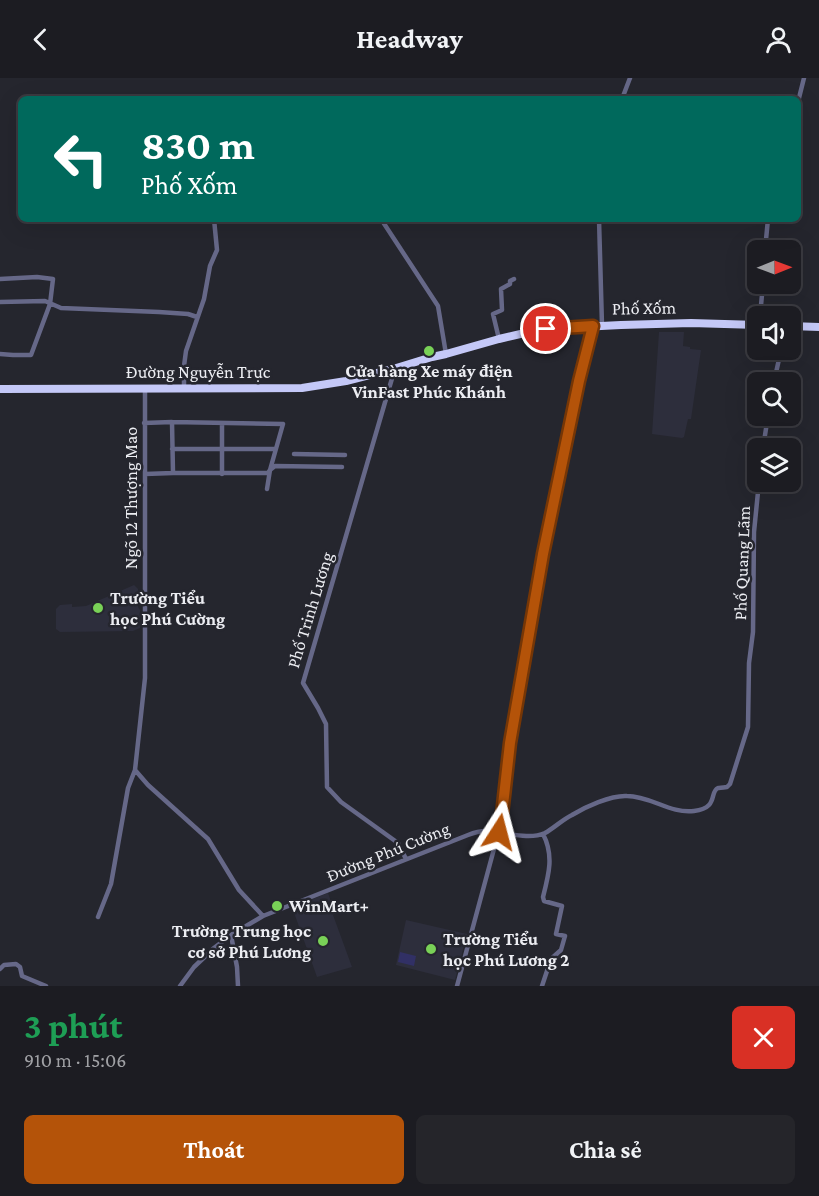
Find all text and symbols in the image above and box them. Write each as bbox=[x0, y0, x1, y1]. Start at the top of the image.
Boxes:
icon: back bbox=[24, 23, 57, 56]
icon: person bbox=[762, 23, 795, 56]
text: Headway bbox=[356, 24, 463, 54]
icon: left bbox=[42, 120, 120, 198]
text: 830 m bbox=[141, 121, 255, 168]
text: Phố Xốm bbox=[141, 170, 238, 200]
north arrow bbox=[747, 240, 801, 294]
map controls bbox=[747, 240, 801, 492]
street label: Phố Xốm bbox=[612, 297, 677, 319]
pin bbox=[520, 303, 571, 354]
button: sound bbox=[747, 306, 801, 360]
icon: arrive bbox=[529, 312, 562, 345]
marker: Cửa hàng Xe máy điện VinFast Phúc Khánh bbox=[422, 344, 436, 358]
place label: Cửa hàng Xe máy điện VinFast Phúc Khánh bbox=[345, 361, 513, 402]
street label: Đường Nguyễn Trực bbox=[126, 362, 271, 382]
button: search bbox=[747, 372, 801, 426]
street label: Ngõ 12 Thượng Mao bbox=[121, 427, 141, 569]
button: layers bbox=[747, 438, 801, 492]
street label: Phố Quang Lãm bbox=[730, 505, 754, 621]
street label: Phố Trinh Lương bbox=[283, 549, 337, 670]
place label: Trường Tiểu học Phú Cường bbox=[110, 588, 225, 629]
marker: Trường Tiểu học Phú Cường bbox=[91, 601, 105, 615]
position arrow bbox=[467, 800, 531, 864]
street label: Đường Phú Cường bbox=[323, 818, 453, 886]
place label: WinMart+ bbox=[288, 896, 369, 916]
marker: WinMart+ bbox=[270, 899, 284, 913]
place label: Trường Trung học cơ sở Phú Lương bbox=[172, 921, 311, 962]
place label: Trường Tiểu học Phú Lương 2 bbox=[443, 929, 569, 970]
marker: Trường Trung học cơ sở Phú Lương bbox=[316, 934, 330, 948]
marker: Trường Tiểu học Phú Lương 2 bbox=[424, 942, 438, 956]
text: 3 phút bbox=[24, 1006, 122, 1046]
button: close bbox=[732, 1006, 795, 1069]
text: 910 m · 15:06 bbox=[24, 1049, 126, 1071]
button: Thoát bbox=[24, 1115, 404, 1184]
button: Chia sẻ bbox=[416, 1115, 795, 1184]

